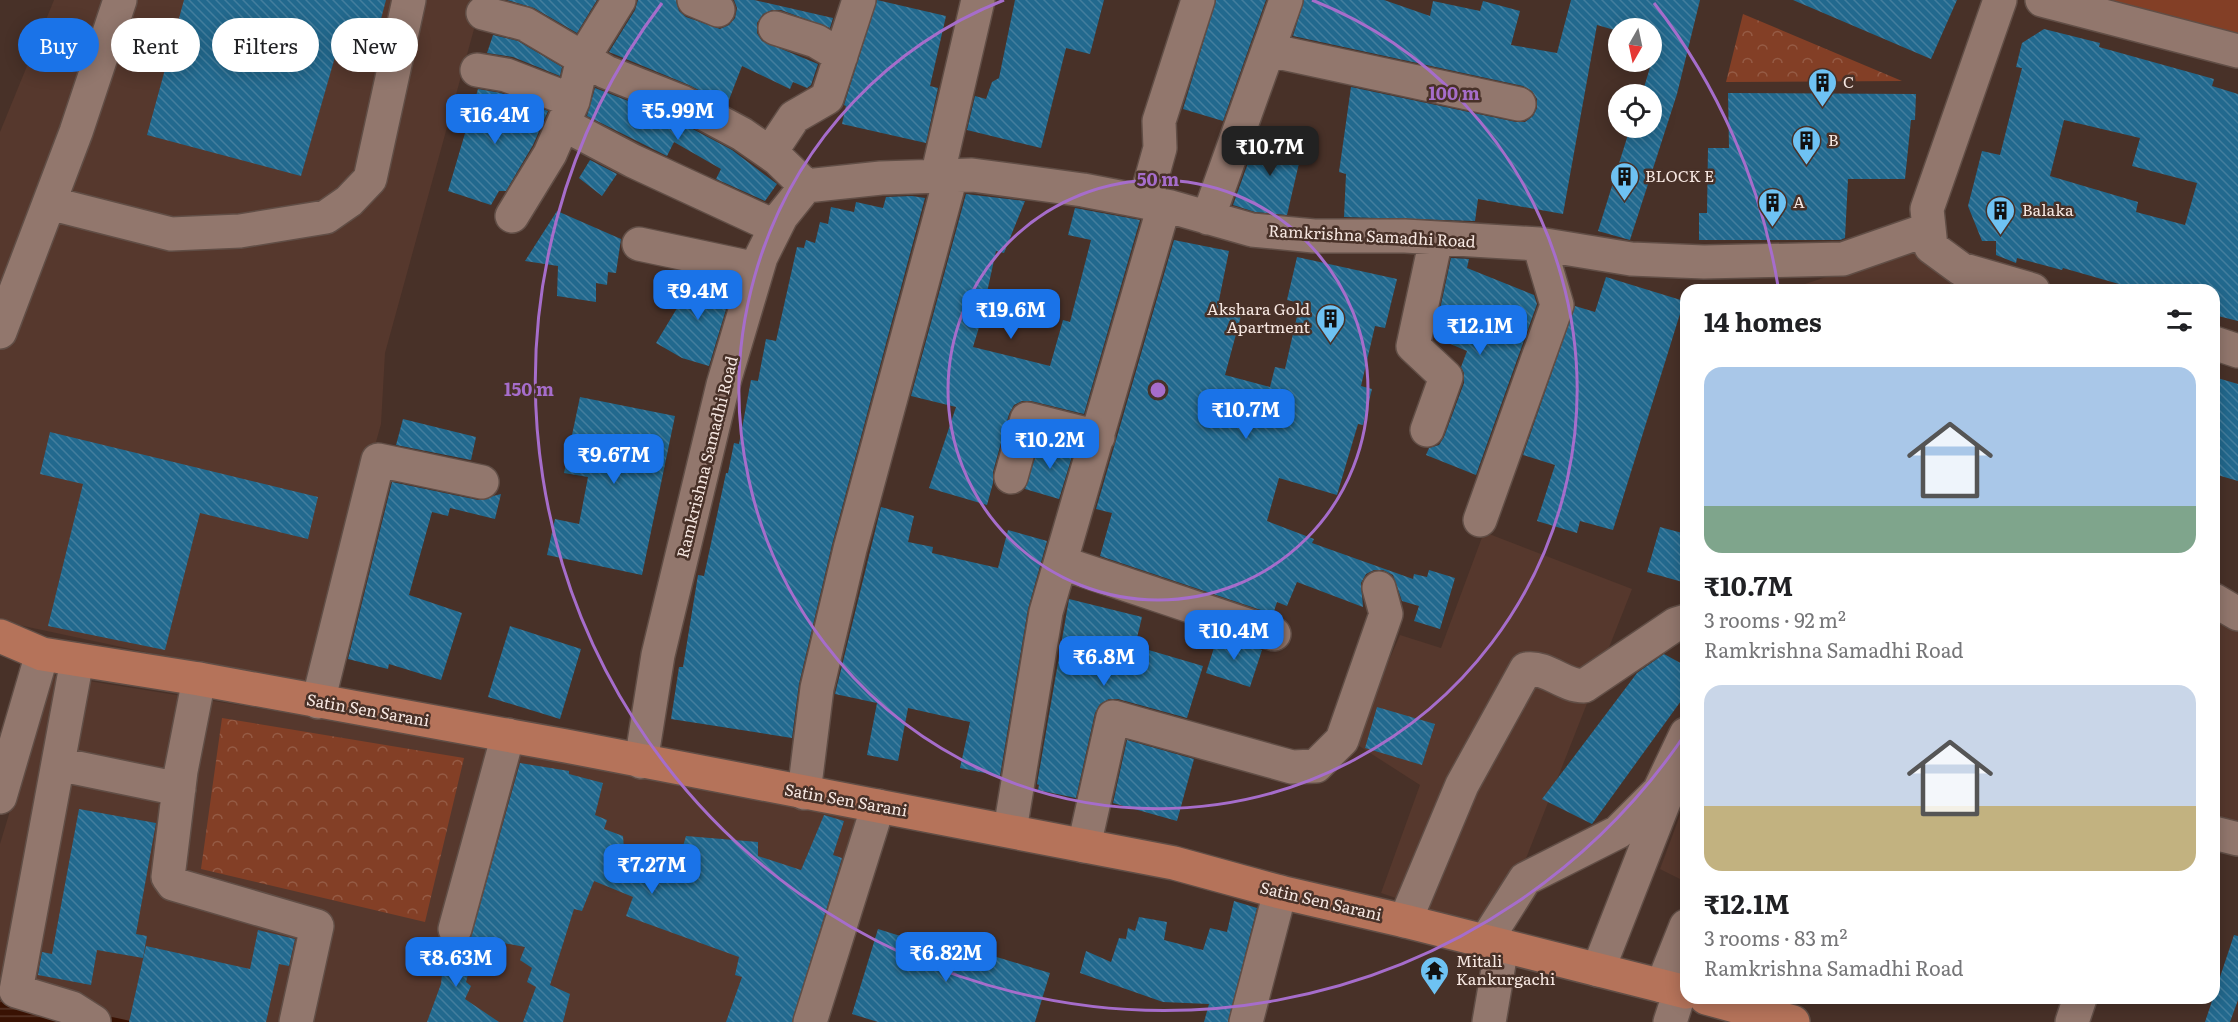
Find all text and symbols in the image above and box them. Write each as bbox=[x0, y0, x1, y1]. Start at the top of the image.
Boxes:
chip: Buy bbox=[18, 18, 99, 72]
chip: Rent bbox=[111, 18, 200, 72]
chip: Filters bbox=[212, 18, 319, 72]
chip: New bbox=[331, 18, 418, 72]
north arrow bbox=[1608, 18, 1662, 72]
map controls bbox=[1608, 18, 1662, 138]
building icon: C bbox=[1806, 66, 1838, 108]
place label: C bbox=[1843, 69, 1854, 93]
text: 100 m bbox=[1428, 79, 1480, 106]
button: locate bbox=[1608, 84, 1662, 138]
pin: ₹5.99M bbox=[629, 90, 727, 141]
pin: ₹16.4M bbox=[446, 94, 544, 145]
text: ₹5.99M bbox=[642, 94, 714, 124]
text: ₹16.4M bbox=[460, 98, 530, 128]
building icon: B bbox=[1791, 124, 1823, 166]
pin: ₹10.7M bbox=[1221, 126, 1319, 177]
place label: B bbox=[1828, 127, 1839, 151]
text: ₹10.7M bbox=[1236, 130, 1304, 160]
building icon: BLOCK E bbox=[1608, 160, 1640, 202]
place label: BLOCK E bbox=[1645, 163, 1714, 187]
text: 50 m bbox=[1137, 165, 1179, 192]
building icon: A bbox=[1756, 186, 1788, 228]
place label: A bbox=[1793, 189, 1805, 213]
building icon: Balaka bbox=[1985, 194, 2017, 236]
place label: Balaka bbox=[2022, 197, 2074, 221]
street label: Ramkrishna Samadhi Road bbox=[1268, 218, 1477, 252]
pin: ₹9.4M bbox=[656, 270, 740, 321]
text: ₹9.4M bbox=[667, 274, 729, 304]
pin: ₹19.6M bbox=[962, 289, 1060, 340]
text: ₹19.6M bbox=[976, 293, 1046, 323]
place label: Akshara Gold Apartment bbox=[1207, 296, 1311, 338]
text: 14 homes bbox=[1704, 301, 1822, 340]
building icon: Akshara Gold Apartment bbox=[1315, 302, 1347, 344]
icon: filters bbox=[2163, 304, 2196, 337]
pin: ₹12.1M bbox=[1431, 305, 1529, 356]
text: ₹12.1M bbox=[1447, 309, 1513, 339]
street label: Ramkrishna Samadhi Road bbox=[669, 353, 743, 560]
text: 150 m bbox=[504, 375, 554, 402]
centre of rings bbox=[1148, 380, 1168, 400]
pin: ₹10.7M bbox=[1197, 389, 1295, 440]
text: ₹10.7M bbox=[1212, 393, 1280, 423]
icon: home bbox=[1896, 406, 2004, 514]
pin: ₹10.2M bbox=[1001, 419, 1099, 470]
text: ₹10.2M bbox=[1015, 423, 1085, 453]
pin: ₹9.67M bbox=[565, 434, 663, 485]
text: ₹9.67M bbox=[578, 438, 650, 468]
text: ₹10.7M bbox=[1704, 565, 1793, 604]
text: 3 rooms · 92 m² bbox=[1704, 604, 1846, 634]
pin: ₹10.4M bbox=[1185, 610, 1283, 661]
text: ₹10.4M bbox=[1199, 614, 1269, 644]
text: Ramkrishna Samadhi Road bbox=[1704, 634, 1964, 664]
pin: ₹6.8M bbox=[1062, 636, 1146, 687]
text: ₹6.8M bbox=[1073, 640, 1135, 670]
street label: Satin Sen Sarani bbox=[305, 686, 432, 732]
icon: home bbox=[1896, 724, 2004, 832]
street label: Satin Sen Sarani bbox=[783, 776, 910, 822]
pin: ₹7.27M bbox=[603, 844, 701, 895]
text: ₹7.27M bbox=[618, 848, 686, 878]
street label: Satin Sen Sarani bbox=[1258, 874, 1385, 926]
text: ₹12.1M bbox=[1704, 883, 1790, 922]
text: 3 rooms · 83 m² bbox=[1704, 922, 1847, 952]
pin: ₹6.82M bbox=[897, 932, 995, 983]
text: ₹6.82M bbox=[910, 936, 982, 966]
pin: ₹8.63M bbox=[407, 937, 505, 988]
text: ₹8.63M bbox=[419, 941, 493, 971]
place label: Mitali Kankurgachi bbox=[1456, 948, 1555, 990]
text: Ramkrishna Samadhi Road bbox=[1704, 952, 1964, 982]
temple icon: Mitali Kankurgachi bbox=[1419, 954, 1451, 996]

